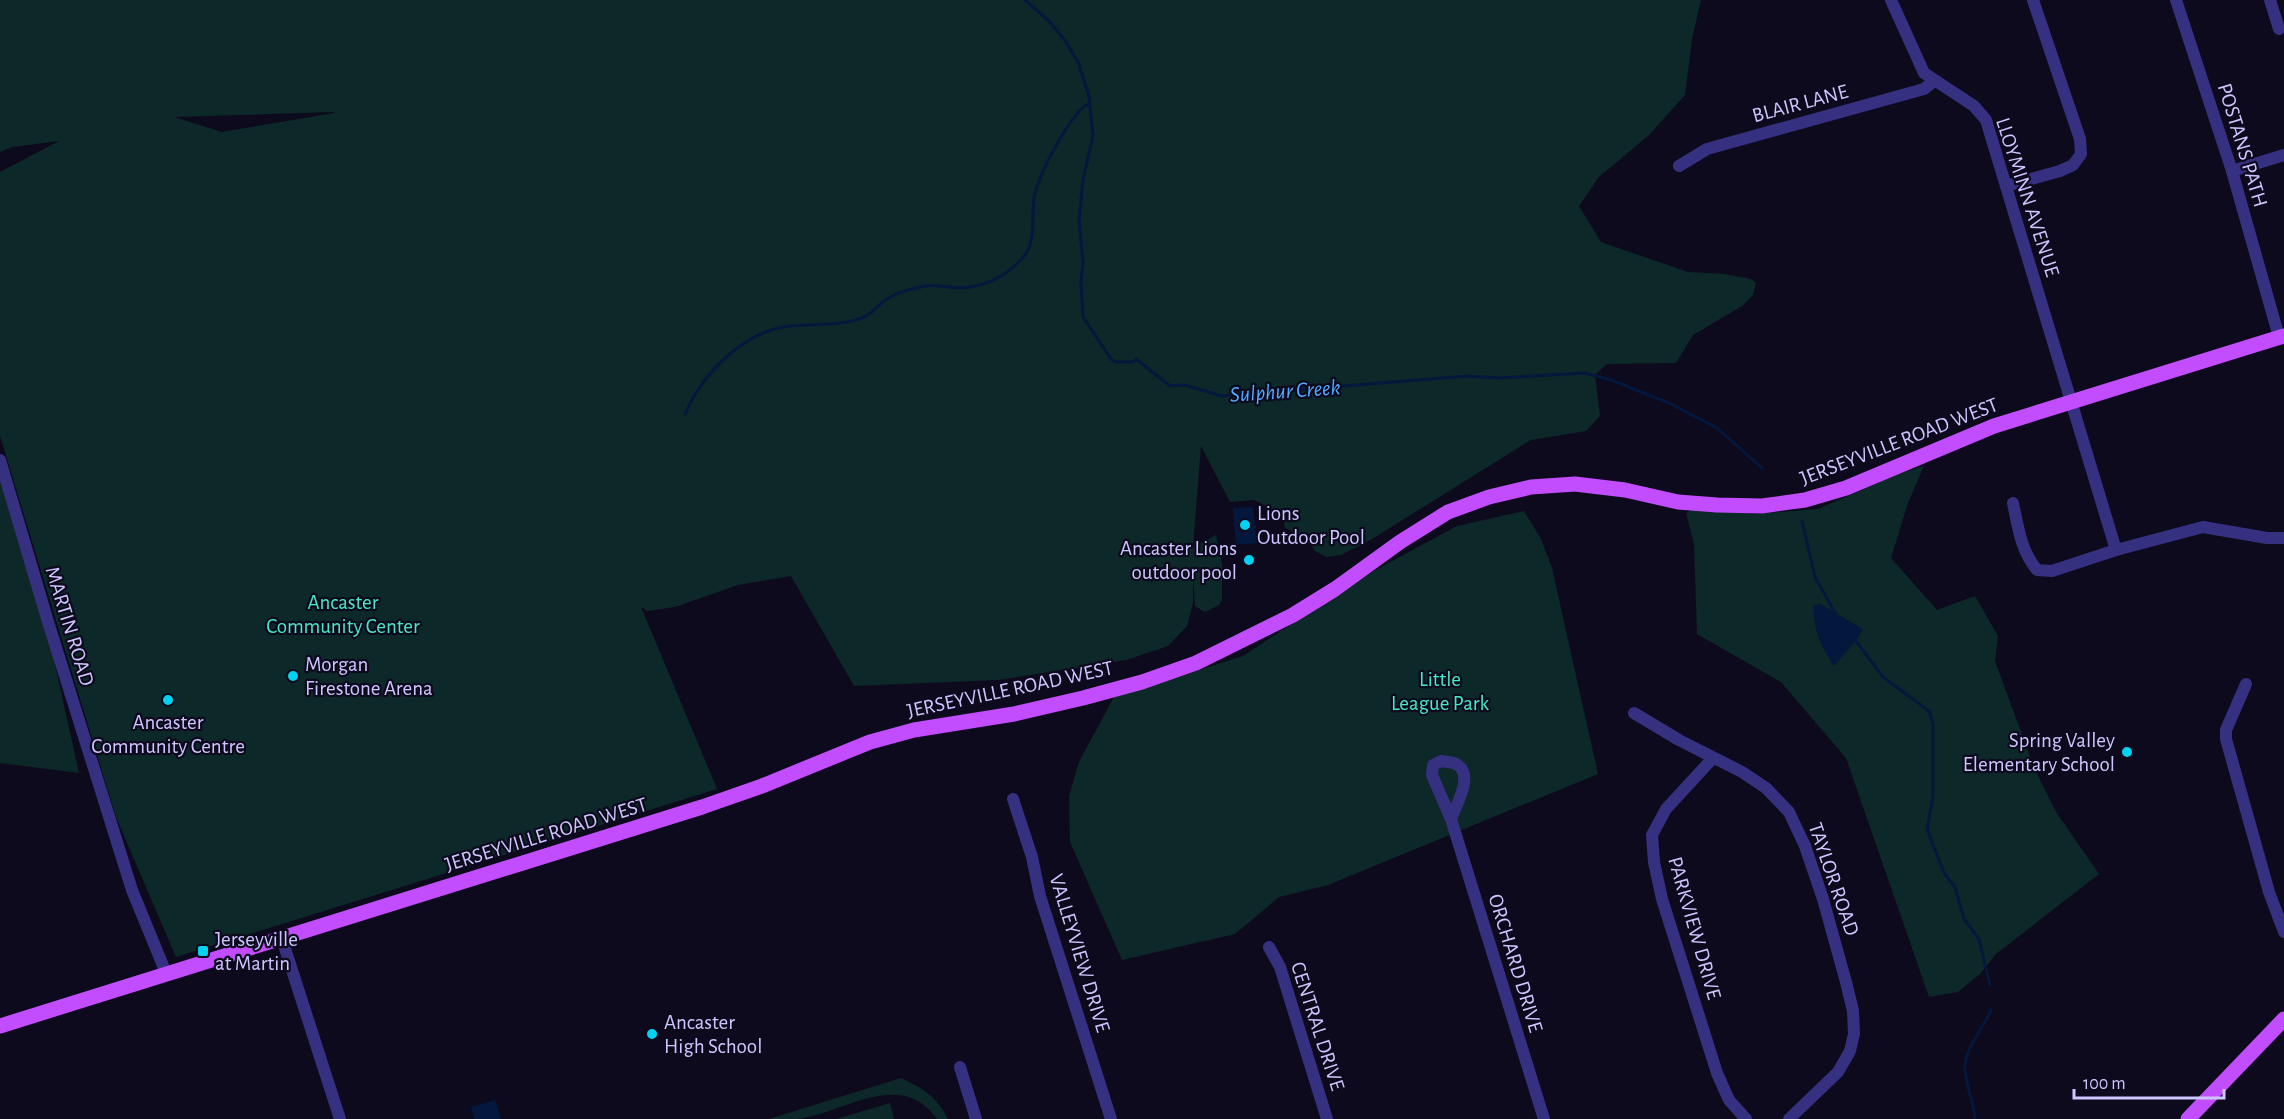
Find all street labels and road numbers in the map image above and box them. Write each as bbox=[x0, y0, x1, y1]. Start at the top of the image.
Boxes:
street label: BLAIR LANE bbox=[1750, 81, 1850, 126]
street label: POSTANS PATH bbox=[2214, 81, 2271, 210]
street label: LLOYMINN AVENUE bbox=[1992, 115, 2063, 279]
street label: JERSEYVILLE ROAD WEST bbox=[1797, 394, 2001, 489]
street label: MARTIN ROAD bbox=[41, 564, 98, 688]
street label: JERSEYVILLE ROAD WEST bbox=[905, 657, 1115, 722]
street label: JERSEYVILLE ROAD WEST bbox=[442, 794, 650, 875]
street label: TAYLOR ROAD bbox=[1804, 820, 1863, 938]
street label: PARKVIEW DRIVE bbox=[1664, 854, 1725, 1002]
street label: VALLEYVIEW DRIVE bbox=[1045, 871, 1114, 1035]
street label: ORCHARD DRIVE bbox=[1485, 892, 1547, 1035]
street label: CENTRAL DRIVE bbox=[1287, 959, 1348, 1093]

